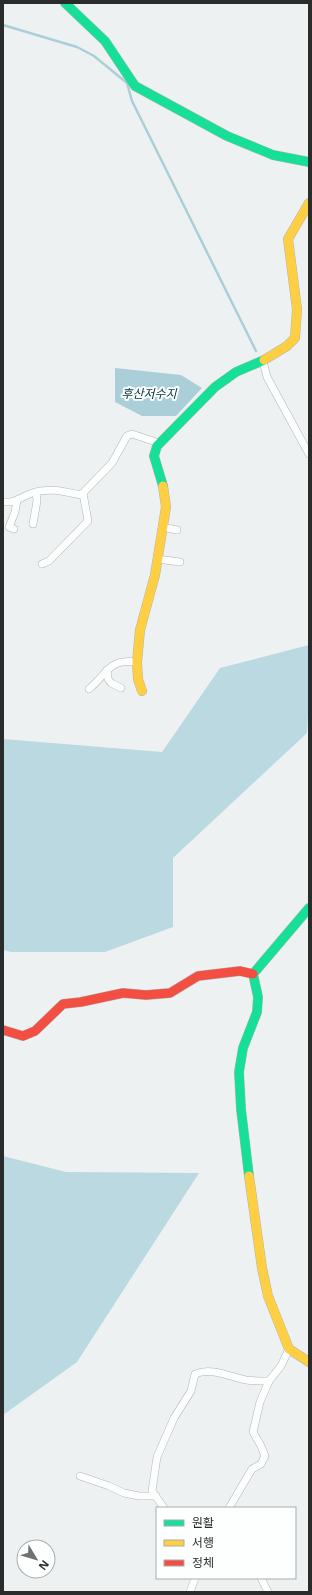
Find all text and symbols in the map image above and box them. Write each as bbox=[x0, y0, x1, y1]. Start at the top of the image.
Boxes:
water label: 후산저수지 bbox=[121, 385, 178, 402]
legend bbox=[156, 1507, 296, 1579]
text: 원활 bbox=[192, 1514, 214, 1531]
text: 서행 bbox=[192, 1534, 214, 1551]
north arrow bbox=[16, 1539, 56, 1579]
text: 정체 bbox=[192, 1554, 214, 1571]
text: N bbox=[36, 1557, 53, 1574]

